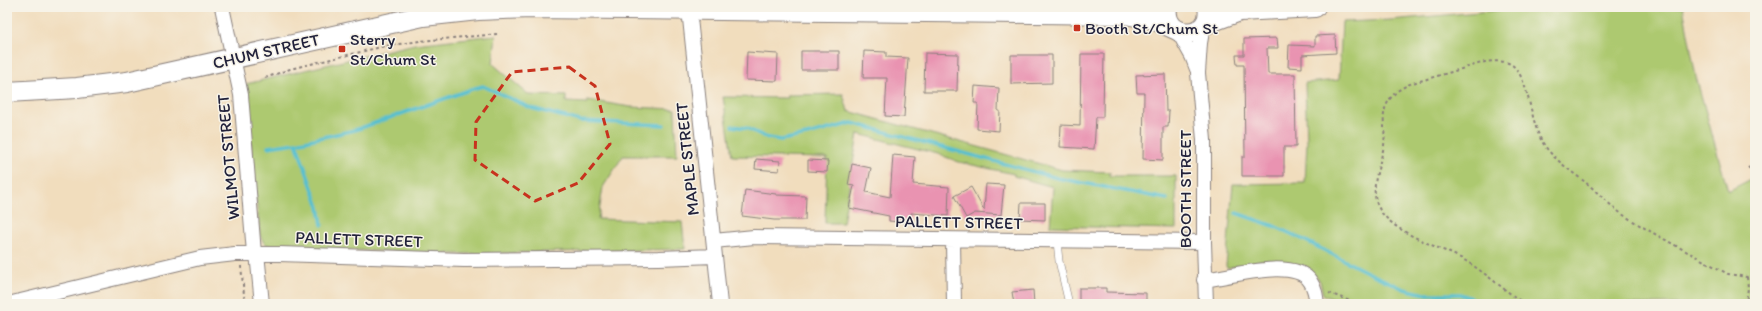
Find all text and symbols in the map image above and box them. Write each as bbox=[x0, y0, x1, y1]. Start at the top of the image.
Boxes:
place label: Booth St/Chum St bbox=[1085, 18, 1218, 38]
marker: Booth St/Chum St bbox=[1072, 23, 1082, 33]
street label: CHUM STREET bbox=[211, 29, 322, 73]
place label: Sterry St/Chum St bbox=[350, 29, 436, 69]
marker: Sterry St/Chum St bbox=[337, 44, 347, 54]
street label: WILMOT STREET bbox=[213, 93, 243, 221]
street label: MAPLE STREET bbox=[671, 101, 703, 217]
street label: BOOTH STREET bbox=[1175, 129, 1195, 248]
street label: PALLETT STREET bbox=[895, 211, 1023, 233]
street label: PALLETT STREET bbox=[295, 227, 424, 251]

